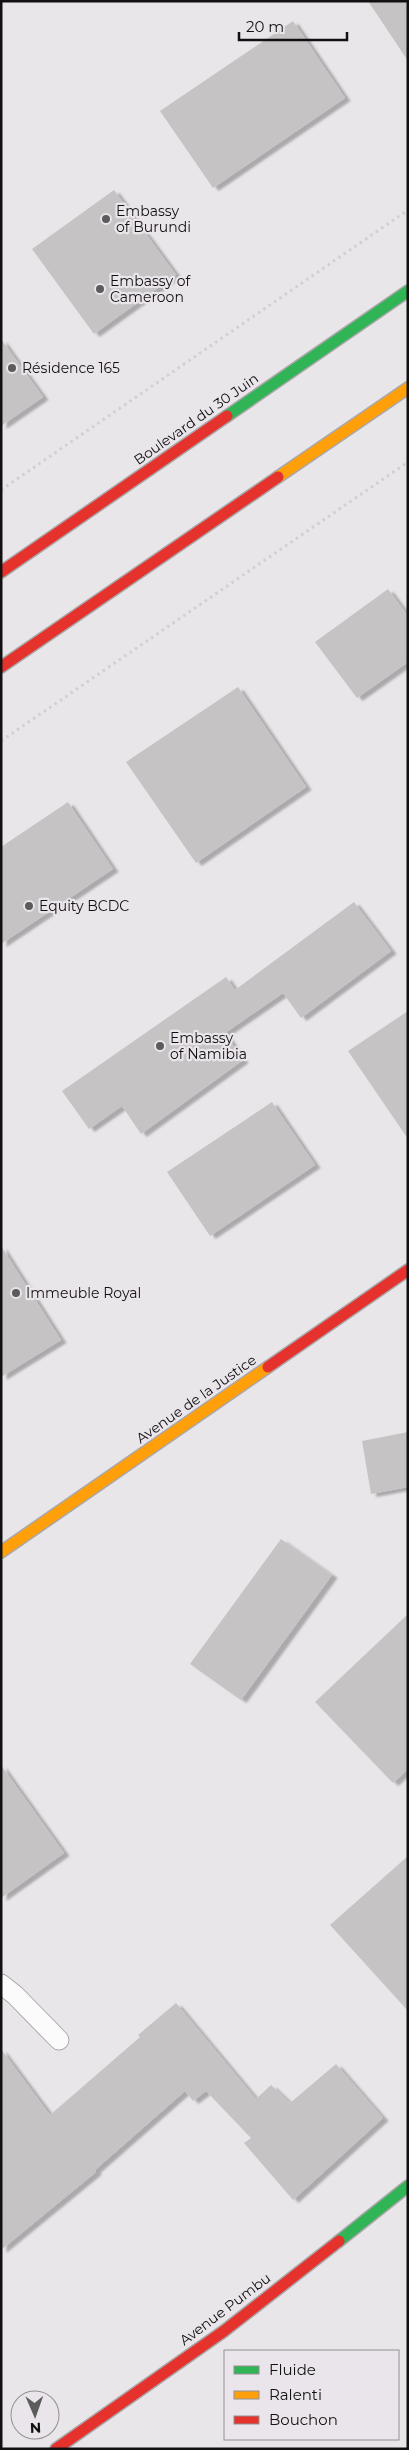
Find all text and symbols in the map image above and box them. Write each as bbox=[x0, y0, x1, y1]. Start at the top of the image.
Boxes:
scale bar bbox=[239, 10, 346, 42]
text: 20 m bbox=[246, 17, 284, 36]
place label: Embassy of Burundi bbox=[116, 202, 191, 236]
marker: Embassy of Burundi bbox=[100, 213, 112, 225]
place label: Embassy of Cameroon bbox=[110, 272, 192, 306]
marker: Embassy of Cameroon bbox=[94, 283, 106, 295]
place label: Résidence 165 bbox=[22, 359, 120, 377]
marker: Résidence 165 bbox=[6, 362, 18, 374]
street label: Boulevard du 30 Juin bbox=[130, 369, 262, 469]
place label: Equity BCDC bbox=[39, 897, 129, 915]
marker: Equity BCDC bbox=[23, 900, 35, 912]
place label: Embassy of Namibia bbox=[170, 1029, 247, 1063]
marker: Embassy of Namibia bbox=[154, 1040, 166, 1052]
place label: Immeuble Royal bbox=[26, 1284, 141, 1302]
marker: Immeuble Royal bbox=[10, 1287, 22, 1299]
street label: Avenue de la Justice bbox=[132, 1351, 260, 1447]
street label: Avenue Pumbu bbox=[176, 2269, 274, 2349]
legend bbox=[224, 2350, 399, 2440]
text: Fluide bbox=[269, 2360, 316, 2379]
text: Ralenti bbox=[269, 2385, 322, 2404]
north arrow bbox=[10, 2390, 60, 2440]
text: Bouchon bbox=[269, 2410, 338, 2429]
text: N bbox=[29, 2419, 41, 2437]

